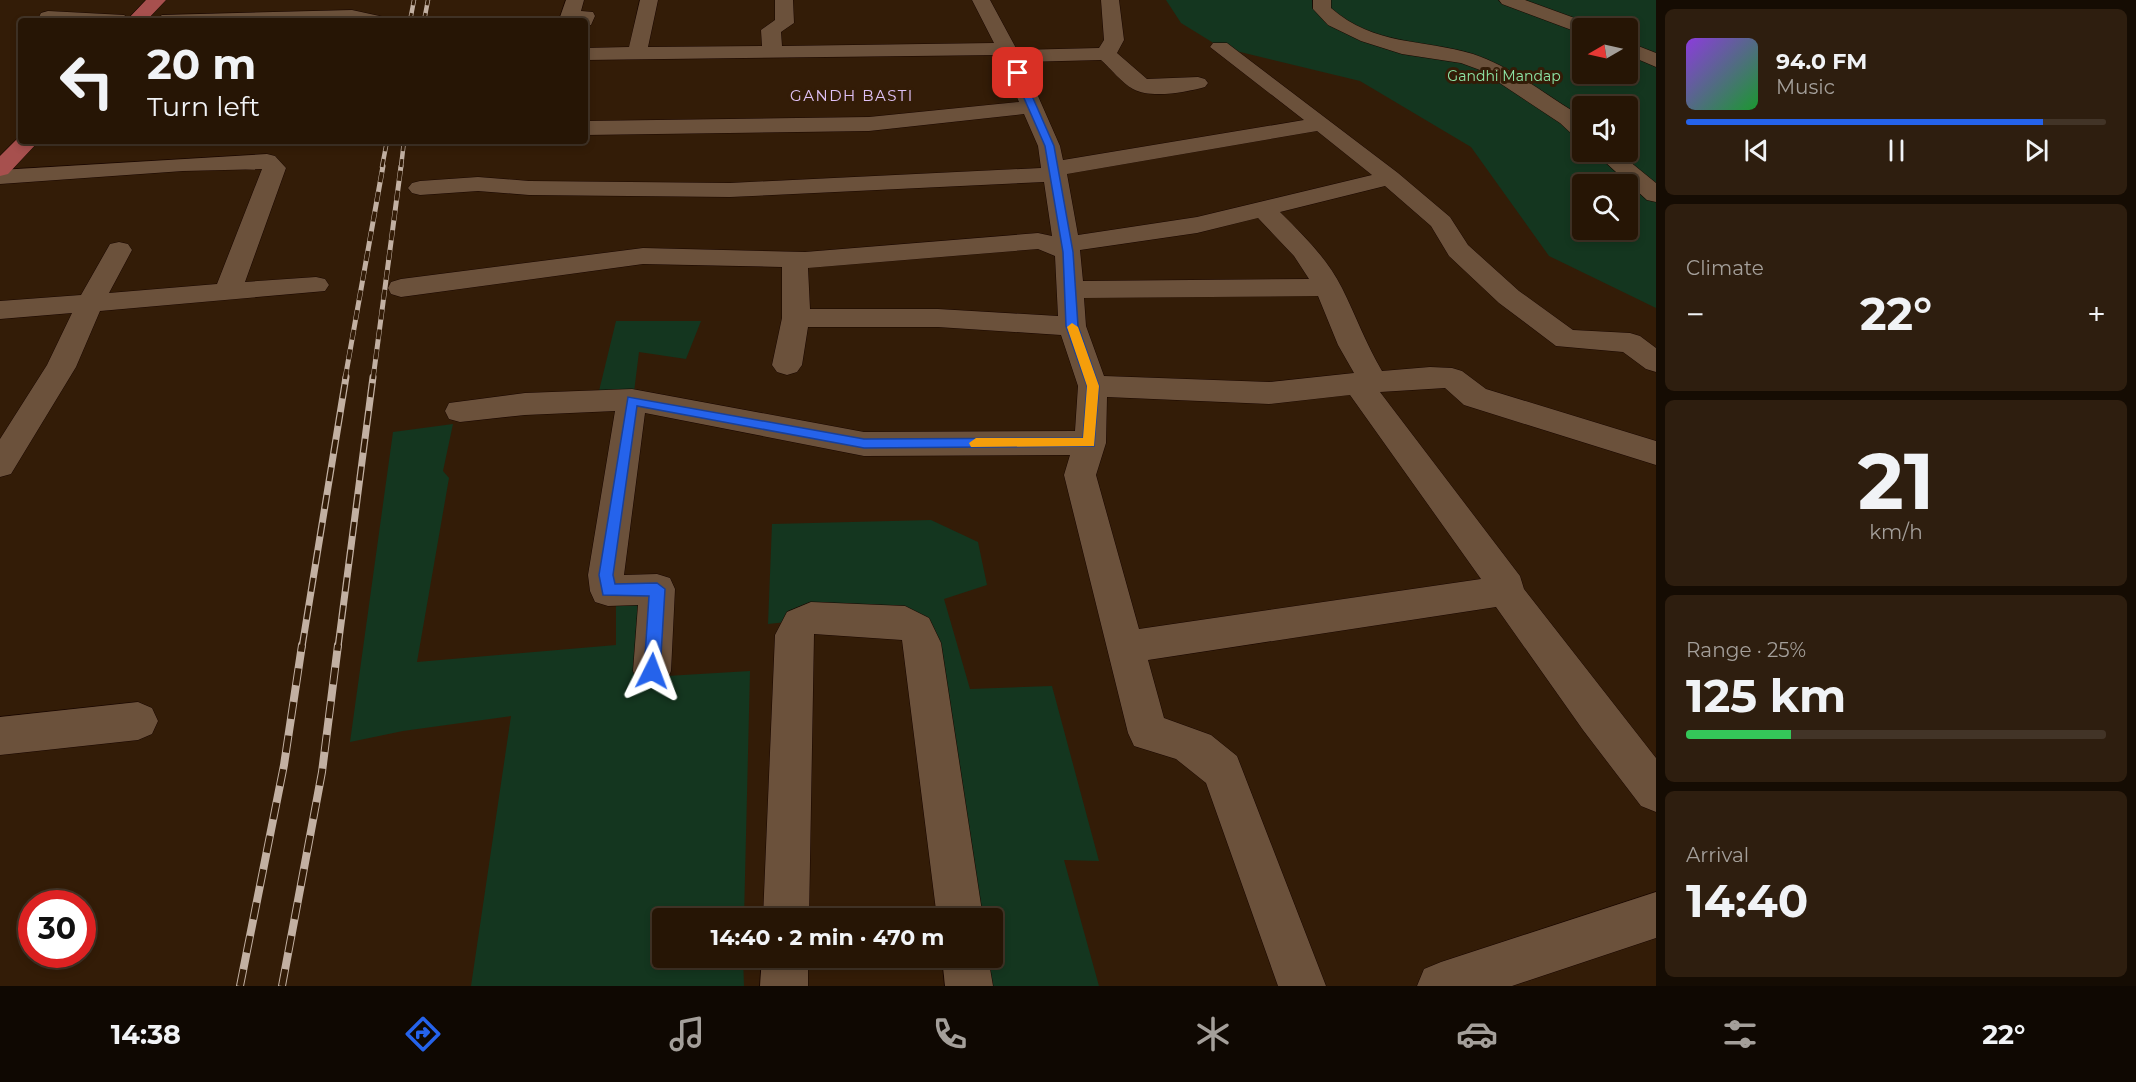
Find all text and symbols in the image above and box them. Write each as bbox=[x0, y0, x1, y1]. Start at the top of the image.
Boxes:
north arrow bbox=[1572, 18, 1638, 84]
map controls bbox=[1572, 18, 1638, 240]
text: 20 m bbox=[147, 38, 256, 90]
icon: left bbox=[48, 42, 126, 120]
pin bbox=[992, 47, 1043, 98]
text: 94.0 FM bbox=[1776, 48, 1867, 75]
icon: arrive bbox=[1001, 56, 1034, 89]
park label: Gandhi Mandap bbox=[1447, 67, 1561, 85]
text: Music bbox=[1776, 75, 1835, 99]
district label: GANDH BASTI bbox=[790, 86, 914, 105]
text: Turn left bbox=[147, 90, 260, 123]
button: sound bbox=[1572, 96, 1638, 162]
icon: previous bbox=[1740, 134, 1773, 167]
icon: pause bbox=[1880, 134, 1913, 167]
icon: next bbox=[2020, 134, 2053, 167]
button: search bbox=[1572, 174, 1638, 240]
text: Climate bbox=[1686, 256, 1764, 280]
text: 22° bbox=[1860, 286, 1932, 341]
text: − bbox=[1686, 294, 1705, 334]
text: + bbox=[2087, 294, 2106, 334]
text: 21 bbox=[1858, 433, 1934, 529]
text: km/h bbox=[1869, 520, 1923, 544]
text: Range · 25% bbox=[1686, 638, 1806, 662]
position arrow bbox=[620, 639, 684, 703]
text: 125 km bbox=[1686, 668, 1846, 723]
text: Arrival bbox=[1686, 843, 1749, 867]
text: 14:40 bbox=[1686, 873, 1808, 928]
speed limit sign: 30 bbox=[18, 890, 96, 968]
text: 14:40 · 2 min · 470 m bbox=[711, 924, 944, 951]
icon: directions bbox=[402, 1013, 444, 1055]
icon: music bbox=[666, 1013, 708, 1055]
icon: phone bbox=[929, 1013, 971, 1055]
icon: climate bbox=[1192, 1013, 1234, 1055]
icon: car bbox=[1456, 1013, 1498, 1055]
icon: filters bbox=[1719, 1013, 1761, 1055]
text: 14:38 bbox=[111, 1018, 181, 1051]
text: 22° bbox=[1982, 1018, 2025, 1051]

